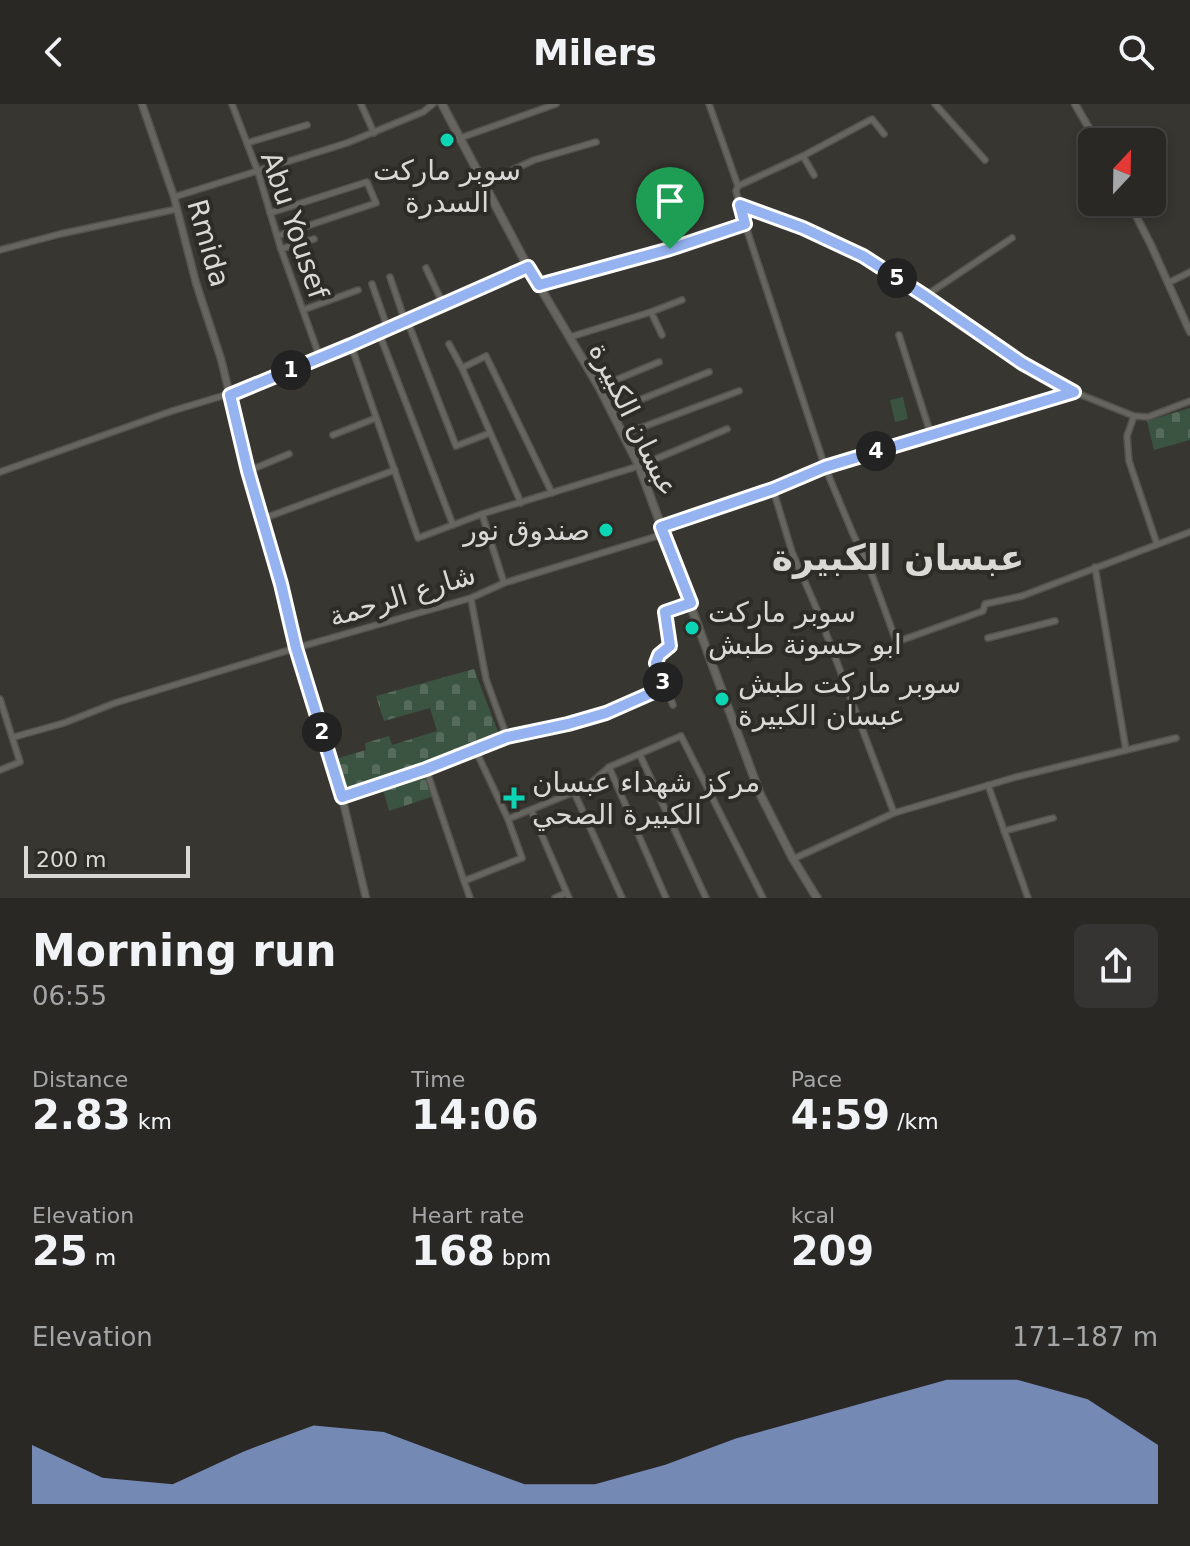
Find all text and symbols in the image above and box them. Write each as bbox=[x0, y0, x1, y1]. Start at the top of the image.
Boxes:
icon: back bbox=[32, 30, 76, 74]
icon: search bbox=[1114, 30, 1158, 74]
text: Milers bbox=[533, 32, 657, 73]
north arrow bbox=[1078, 128, 1166, 216]
map controls bbox=[1078, 128, 1166, 216]
marker: سوبر ماركت السدرة bbox=[438, 131, 456, 149]
street label: Abu Yousef bbox=[254, 147, 335, 304]
place label: سوبر ماركت السدرة bbox=[373, 154, 521, 219]
pin bbox=[636, 167, 704, 249]
icon: arrive bbox=[648, 179, 692, 223]
street label: Rmida bbox=[180, 196, 237, 291]
pin: 5 bbox=[877, 258, 917, 298]
text: 5 bbox=[889, 265, 905, 290]
street label: عبسان الكبيرة bbox=[582, 337, 685, 501]
pin: 1 bbox=[271, 350, 311, 390]
text: 1 bbox=[283, 357, 299, 382]
pin: 4 bbox=[856, 431, 896, 471]
text: 4 bbox=[868, 438, 884, 463]
place label: صندوق نور bbox=[461, 514, 590, 547]
marker: صندوق نور bbox=[597, 521, 615, 539]
district label: عبسان الكبيرة bbox=[772, 537, 1024, 579]
street label: شارع الرحمة bbox=[325, 558, 479, 633]
place label: سوبر ماركت ابو حسونة طبش bbox=[708, 596, 902, 661]
marker: سوبر ماركت ابو حسونة طبش bbox=[683, 619, 701, 637]
pin: 3 bbox=[643, 662, 683, 702]
place label: سوبر ماركت طبش عبسان الكبيرة bbox=[738, 667, 961, 732]
text: 3 bbox=[655, 669, 671, 694]
marker: سوبر ماركت طبش عبسان الكبيرة bbox=[713, 690, 731, 708]
pin: 2 bbox=[302, 712, 342, 752]
text: 2 bbox=[314, 719, 330, 744]
place label: مركز شهداء عبسان الكبيرة الصحي bbox=[532, 766, 760, 831]
marker: مركز شهداء عبسان الكبيرة الصحي bbox=[503, 787, 525, 809]
scale bar bbox=[24, 842, 190, 878]
text: 200 m bbox=[36, 847, 106, 872]
button: share bbox=[1074, 924, 1158, 1008]
text: Morning run bbox=[32, 925, 337, 976]
text: 06:55 bbox=[32, 981, 107, 1011]
text: Distance bbox=[32, 1067, 128, 1092]
text: Time bbox=[411, 1067, 465, 1092]
text: Pace bbox=[791, 1067, 842, 1092]
text: 2.83 bbox=[32, 1092, 131, 1138]
text: 14:06 bbox=[411, 1092, 539, 1138]
text: 4:59 bbox=[791, 1092, 890, 1138]
text: km bbox=[131, 1109, 172, 1134]
text: /km bbox=[890, 1109, 939, 1134]
text: Elevation bbox=[32, 1203, 134, 1228]
text: Heart rate bbox=[411, 1203, 524, 1228]
text: kcal bbox=[791, 1203, 835, 1228]
text: 25 bbox=[32, 1228, 88, 1274]
text: 168 bbox=[411, 1228, 495, 1274]
text: 209 bbox=[791, 1228, 874, 1274]
text: m bbox=[88, 1245, 116, 1270]
text: bpm bbox=[495, 1245, 551, 1270]
text: Elevation bbox=[32, 1322, 153, 1352]
text: 171–187 m bbox=[1012, 1322, 1158, 1352]

